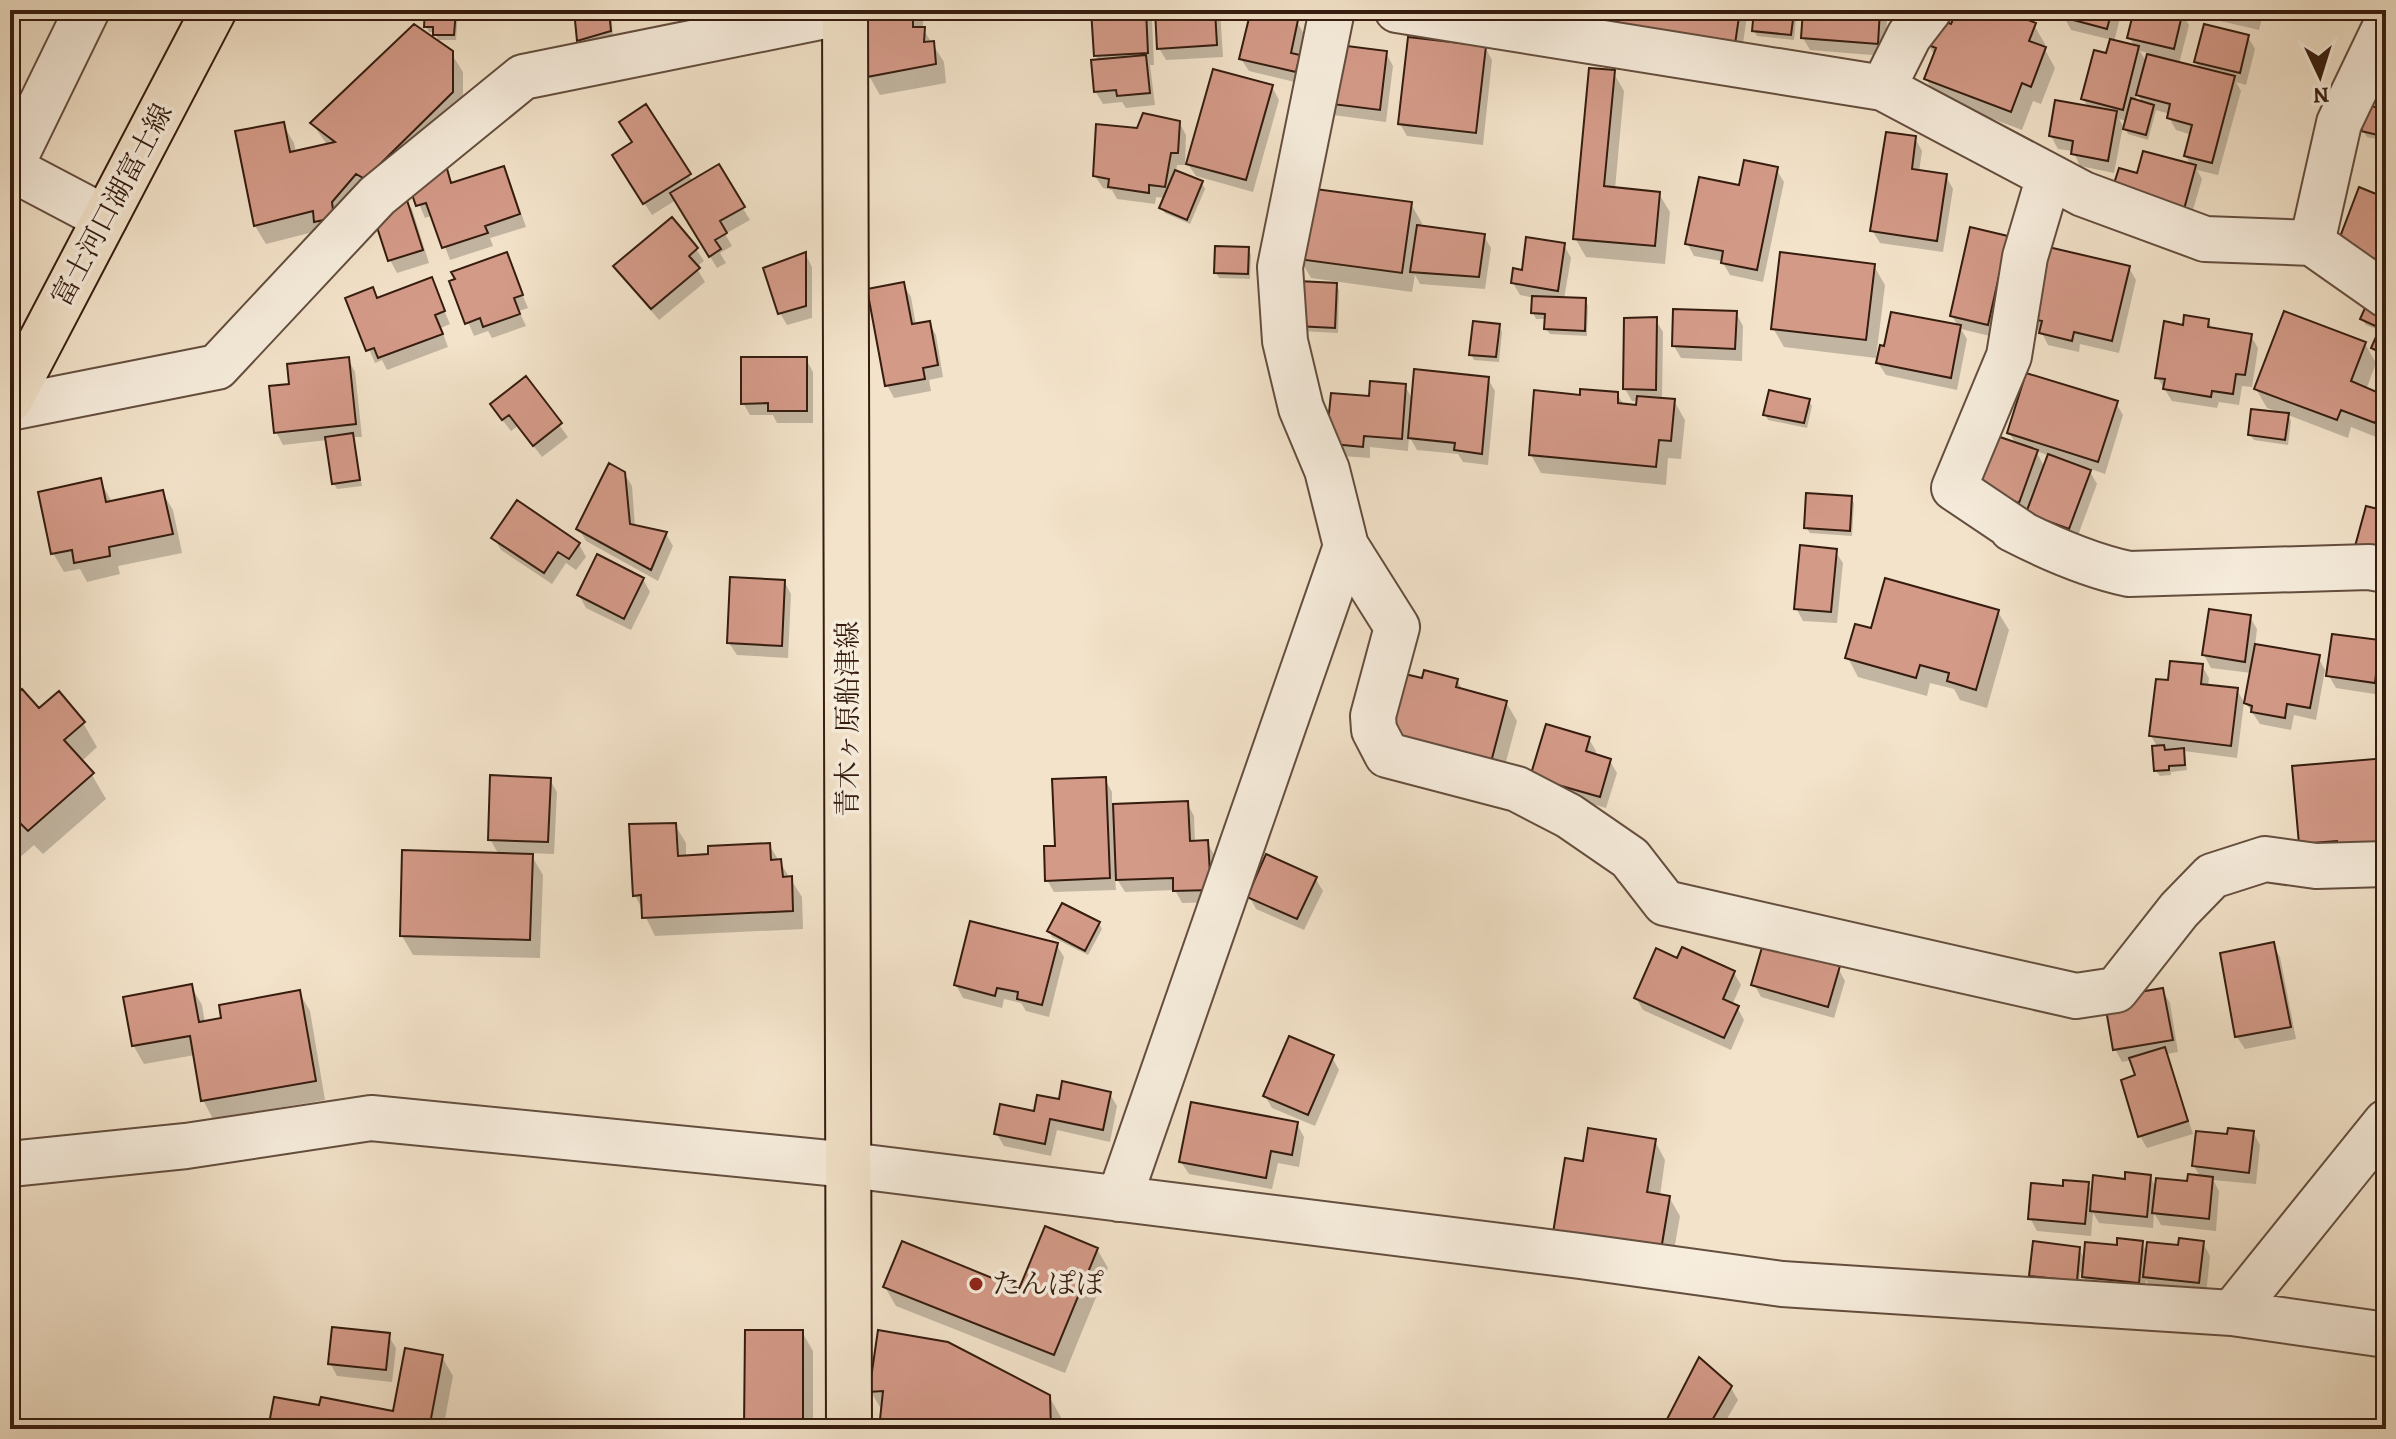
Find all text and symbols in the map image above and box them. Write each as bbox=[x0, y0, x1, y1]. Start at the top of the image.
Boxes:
north arrow bbox=[2280, 36, 2360, 116]
text: N bbox=[2312, 79, 2330, 110]
street label: 富士河口湖富士線 bbox=[43, 97, 181, 313]
street label: 青木ヶ原船津線 bbox=[829, 621, 867, 817]
place label: たんぽぽ bbox=[992, 1265, 1104, 1303]
marker: たんぽぽ bbox=[967, 1275, 985, 1293]

